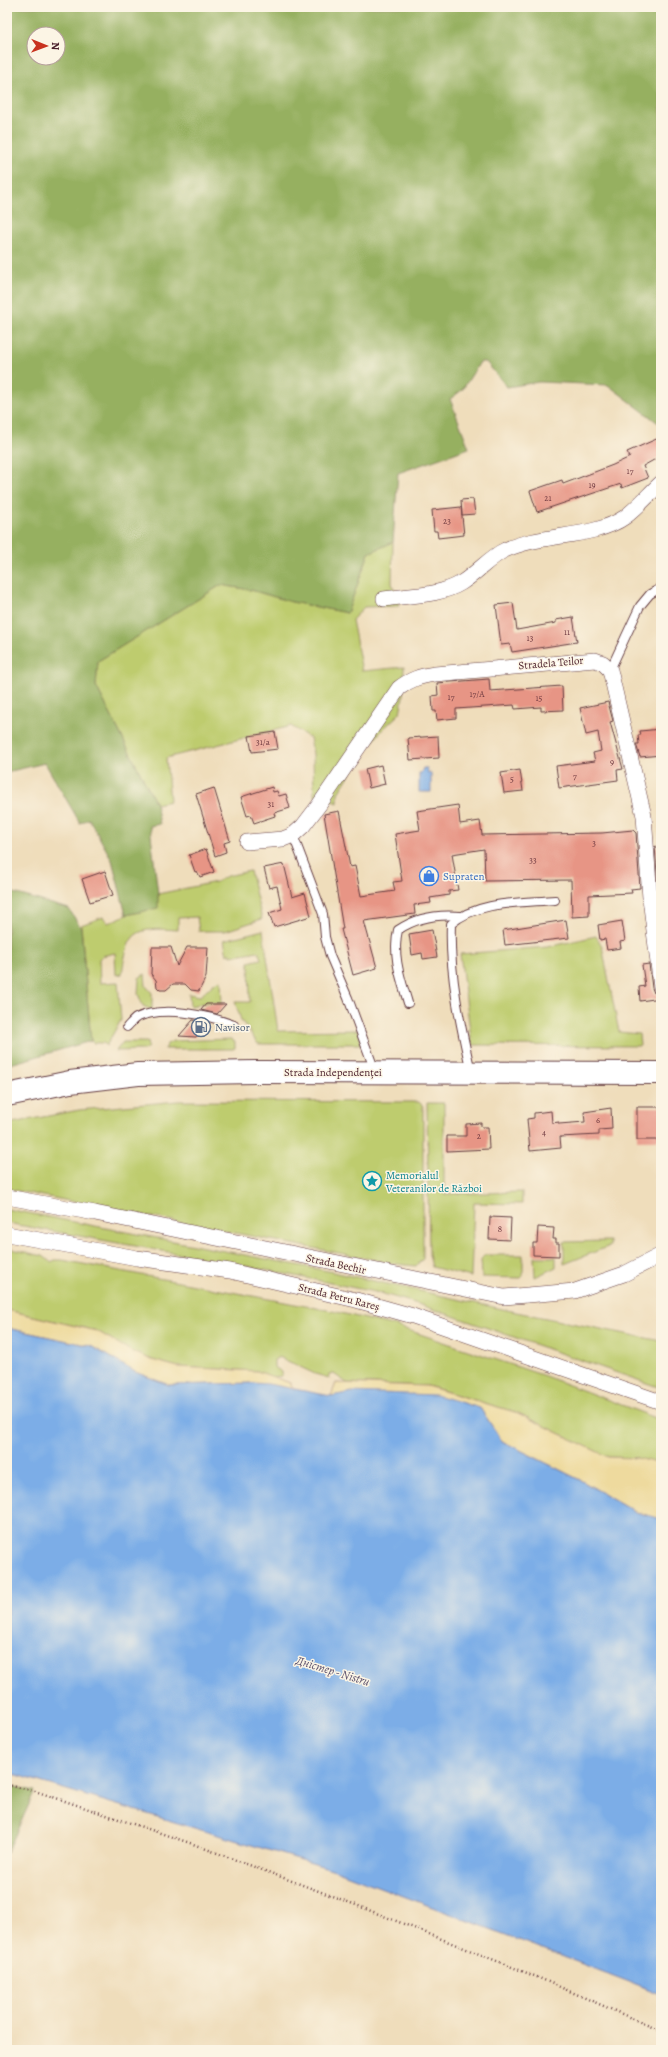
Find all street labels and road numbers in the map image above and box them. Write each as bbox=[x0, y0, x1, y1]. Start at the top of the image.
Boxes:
street label: Stradela Teilor bbox=[518, 653, 584, 673]
street label: Strada Independenței bbox=[284, 1065, 382, 1080]
street label: Strada Bechir bbox=[305, 1250, 367, 1278]
street label: Strada Petru Rareș bbox=[297, 1280, 381, 1314]

